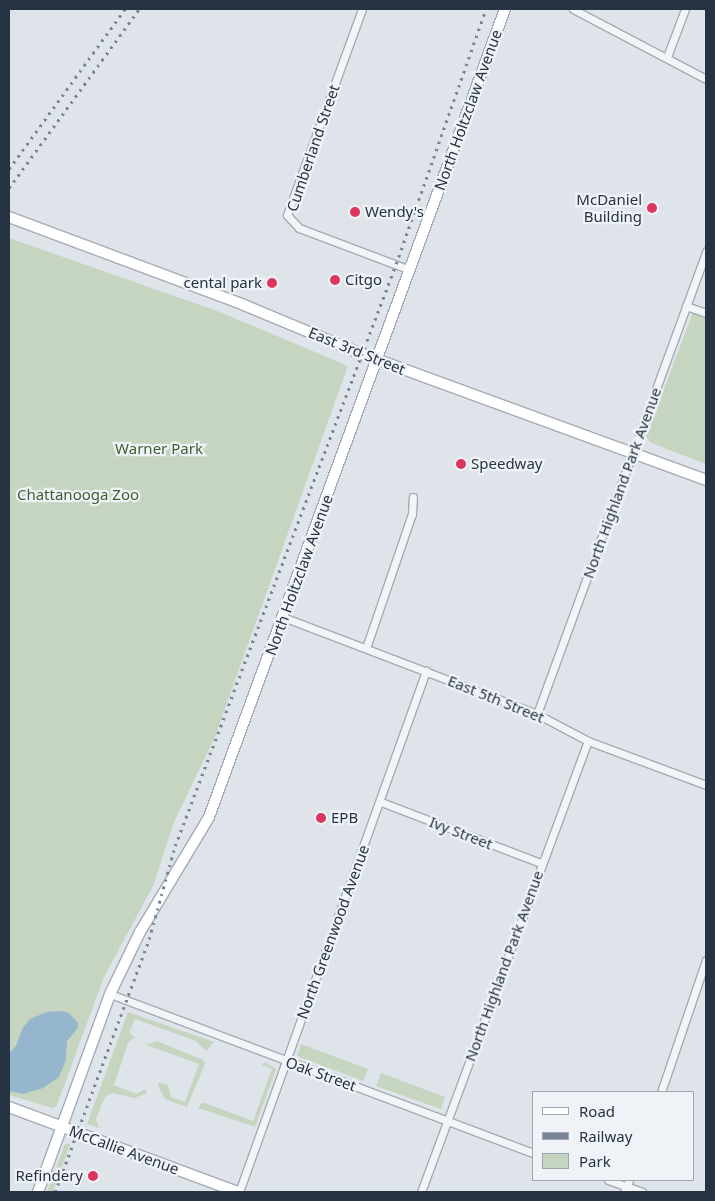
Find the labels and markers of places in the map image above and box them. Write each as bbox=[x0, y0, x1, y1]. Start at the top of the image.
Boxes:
place label: McDaniel Building bbox=[576, 190, 642, 225]
marker: McDaniel Building bbox=[646, 202, 658, 214]
place label: Wendy's bbox=[365, 203, 424, 221]
marker: Wendy's bbox=[349, 206, 361, 218]
place label: Citgo bbox=[345, 271, 382, 289]
place label: cental park bbox=[184, 274, 262, 292]
marker: Citgo bbox=[329, 274, 341, 286]
marker: cental park bbox=[266, 277, 278, 289]
place label: Speedway bbox=[471, 455, 542, 473]
marker: Speedway bbox=[455, 458, 467, 470]
place label: EPB bbox=[331, 809, 358, 827]
marker: EPB bbox=[315, 812, 327, 824]
place label: Refindery bbox=[15, 1167, 83, 1185]
marker: Refindery bbox=[87, 1170, 99, 1182]

